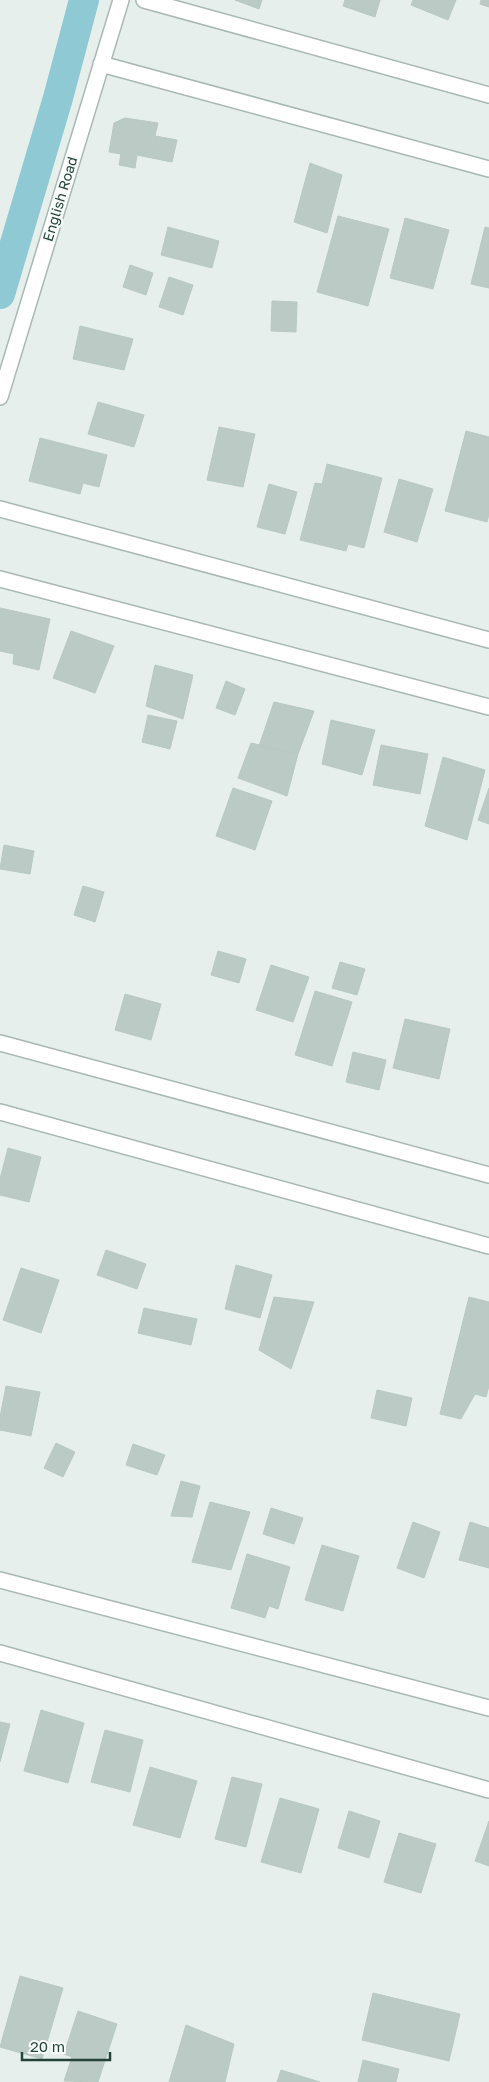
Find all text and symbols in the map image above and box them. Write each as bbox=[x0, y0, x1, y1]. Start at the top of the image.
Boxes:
street label: English Road bbox=[39, 154, 80, 243]
scale bar bbox=[22, 2030, 110, 2062]
text: 20 m bbox=[30, 2037, 65, 2055]

